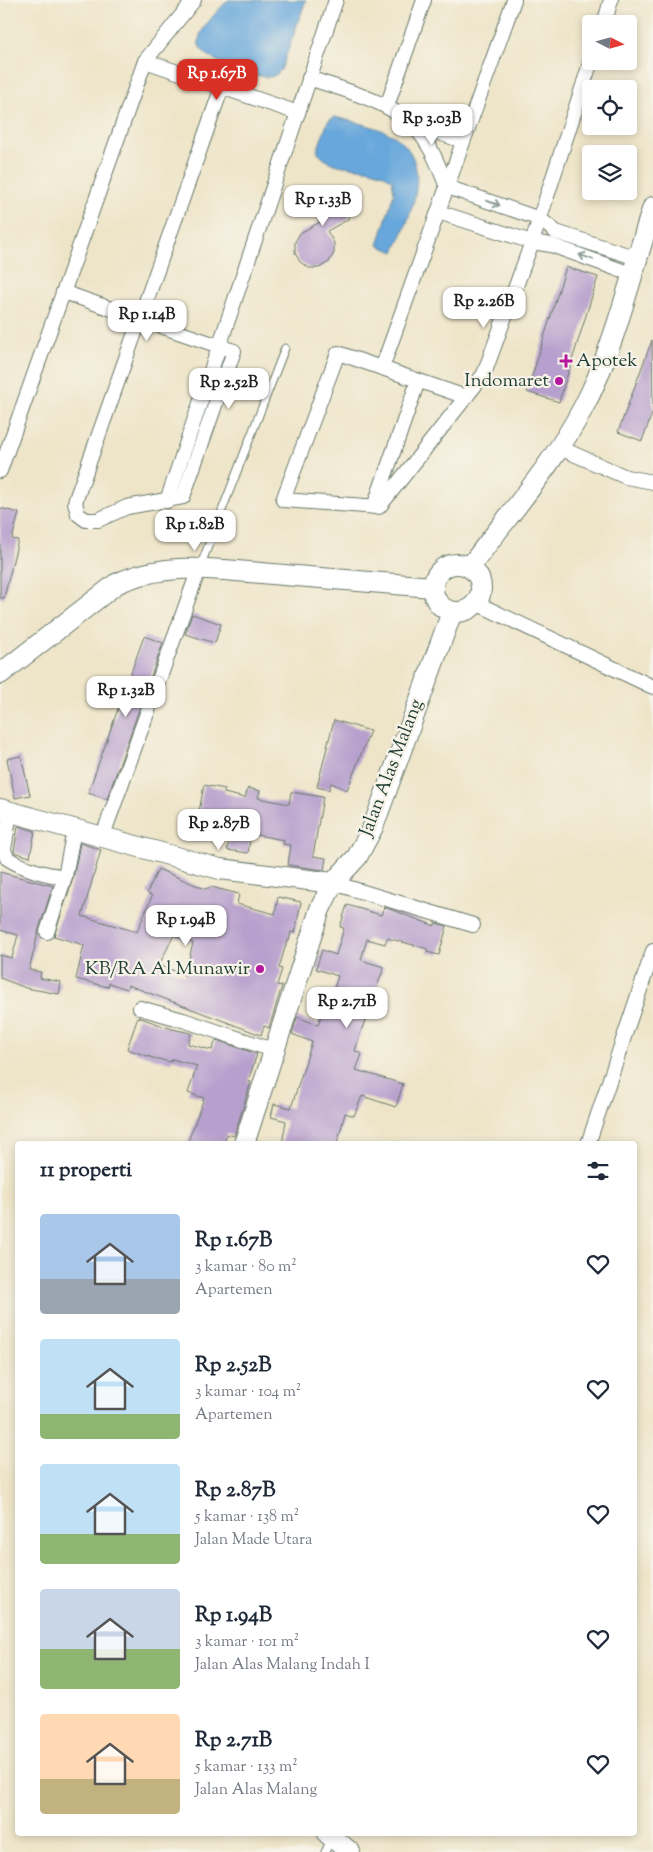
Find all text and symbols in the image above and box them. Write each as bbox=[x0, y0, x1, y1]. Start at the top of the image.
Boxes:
north arrow bbox=[582, 15, 638, 70]
map controls bbox=[582, 15, 637, 200]
pin: Rp 1.67B bbox=[165, 58, 269, 101]
text: Rp 1.67B bbox=[188, 63, 246, 86]
button: locate bbox=[582, 80, 637, 135]
pin: Rp 3.03B bbox=[380, 104, 484, 146]
text: Rp 3.03B bbox=[403, 108, 461, 131]
button: layers bbox=[582, 145, 637, 200]
pin: Rp 1.33B bbox=[271, 184, 375, 227]
text: Rp 1.33B bbox=[295, 189, 351, 212]
one-way arrow bbox=[485, 199, 500, 208]
one-way arrow bbox=[578, 252, 594, 262]
pin: Rp 2.26B bbox=[432, 286, 536, 329]
text: Rp 2.26B bbox=[454, 291, 514, 314]
pin: Rp 1.14B bbox=[95, 300, 199, 342]
text: Rp 1.14B bbox=[119, 304, 175, 327]
place label: Apotek bbox=[576, 348, 638, 375]
marker: Apotek bbox=[560, 355, 572, 367]
pin: Rp 2.52B bbox=[177, 368, 281, 410]
place label: Indomaret bbox=[464, 368, 549, 395]
text: Rp 2.52B bbox=[200, 372, 258, 395]
marker: Indomaret bbox=[553, 375, 565, 387]
pin: Rp 1.82B bbox=[143, 510, 247, 552]
text: Rp 1.82B bbox=[166, 514, 224, 537]
pin: Rp 1.32B bbox=[74, 676, 178, 718]
text: Rp 1.32B bbox=[97, 680, 155, 703]
street label: Jalan Alas Malang bbox=[353, 695, 431, 842]
pin: Rp 2.87B bbox=[167, 808, 271, 851]
text: Rp 2.87B bbox=[188, 813, 250, 836]
pin: Rp 1.94B bbox=[134, 904, 238, 947]
text: Rp 1.94B bbox=[157, 909, 215, 932]
place label: KB/RA Al Munawir bbox=[85, 956, 250, 983]
marker: KB/RA Al Munawir bbox=[254, 963, 266, 975]
pin: Rp 2.71B bbox=[295, 986, 399, 1029]
text: Rp 2.71B bbox=[318, 991, 376, 1014]
text: 11 properti bbox=[40, 1156, 132, 1186]
icon: filters bbox=[584, 1157, 612, 1185]
text: Rp 1.67B bbox=[195, 1226, 272, 1256]
icon: home bbox=[80, 1234, 140, 1294]
icon: heart bbox=[584, 1250, 612, 1278]
text: 3 kamar · 80 m² bbox=[195, 1256, 297, 1279]
text: Apartemen bbox=[195, 1279, 273, 1302]
text: Rp 2.52B bbox=[195, 1351, 271, 1381]
icon: home bbox=[80, 1359, 140, 1419]
icon: heart bbox=[584, 1375, 612, 1403]
text: 3 kamar · 104 m² bbox=[195, 1381, 301, 1404]
text: Apartemen bbox=[195, 1404, 273, 1427]
text: Rp 2.87B bbox=[195, 1476, 275, 1506]
icon: home bbox=[80, 1484, 140, 1544]
icon: heart bbox=[584, 1500, 612, 1528]
text: 5 kamar · 138 m² bbox=[195, 1506, 299, 1529]
text: Jalan Made Utara bbox=[195, 1529, 312, 1552]
text: Rp 1.94B bbox=[195, 1601, 272, 1631]
icon: home bbox=[80, 1609, 140, 1669]
icon: heart bbox=[584, 1625, 612, 1653]
text: 3 kamar · 101 m² bbox=[195, 1631, 299, 1654]
text: Jalan Alas Malang Indah I bbox=[195, 1654, 370, 1677]
text: Rp 2.71B bbox=[195, 1726, 272, 1756]
icon: home bbox=[80, 1734, 140, 1794]
icon: heart bbox=[584, 1750, 612, 1778]
text: 5 kamar · 133 m² bbox=[195, 1756, 298, 1779]
text: Jalan Alas Malang bbox=[195, 1779, 317, 1802]

